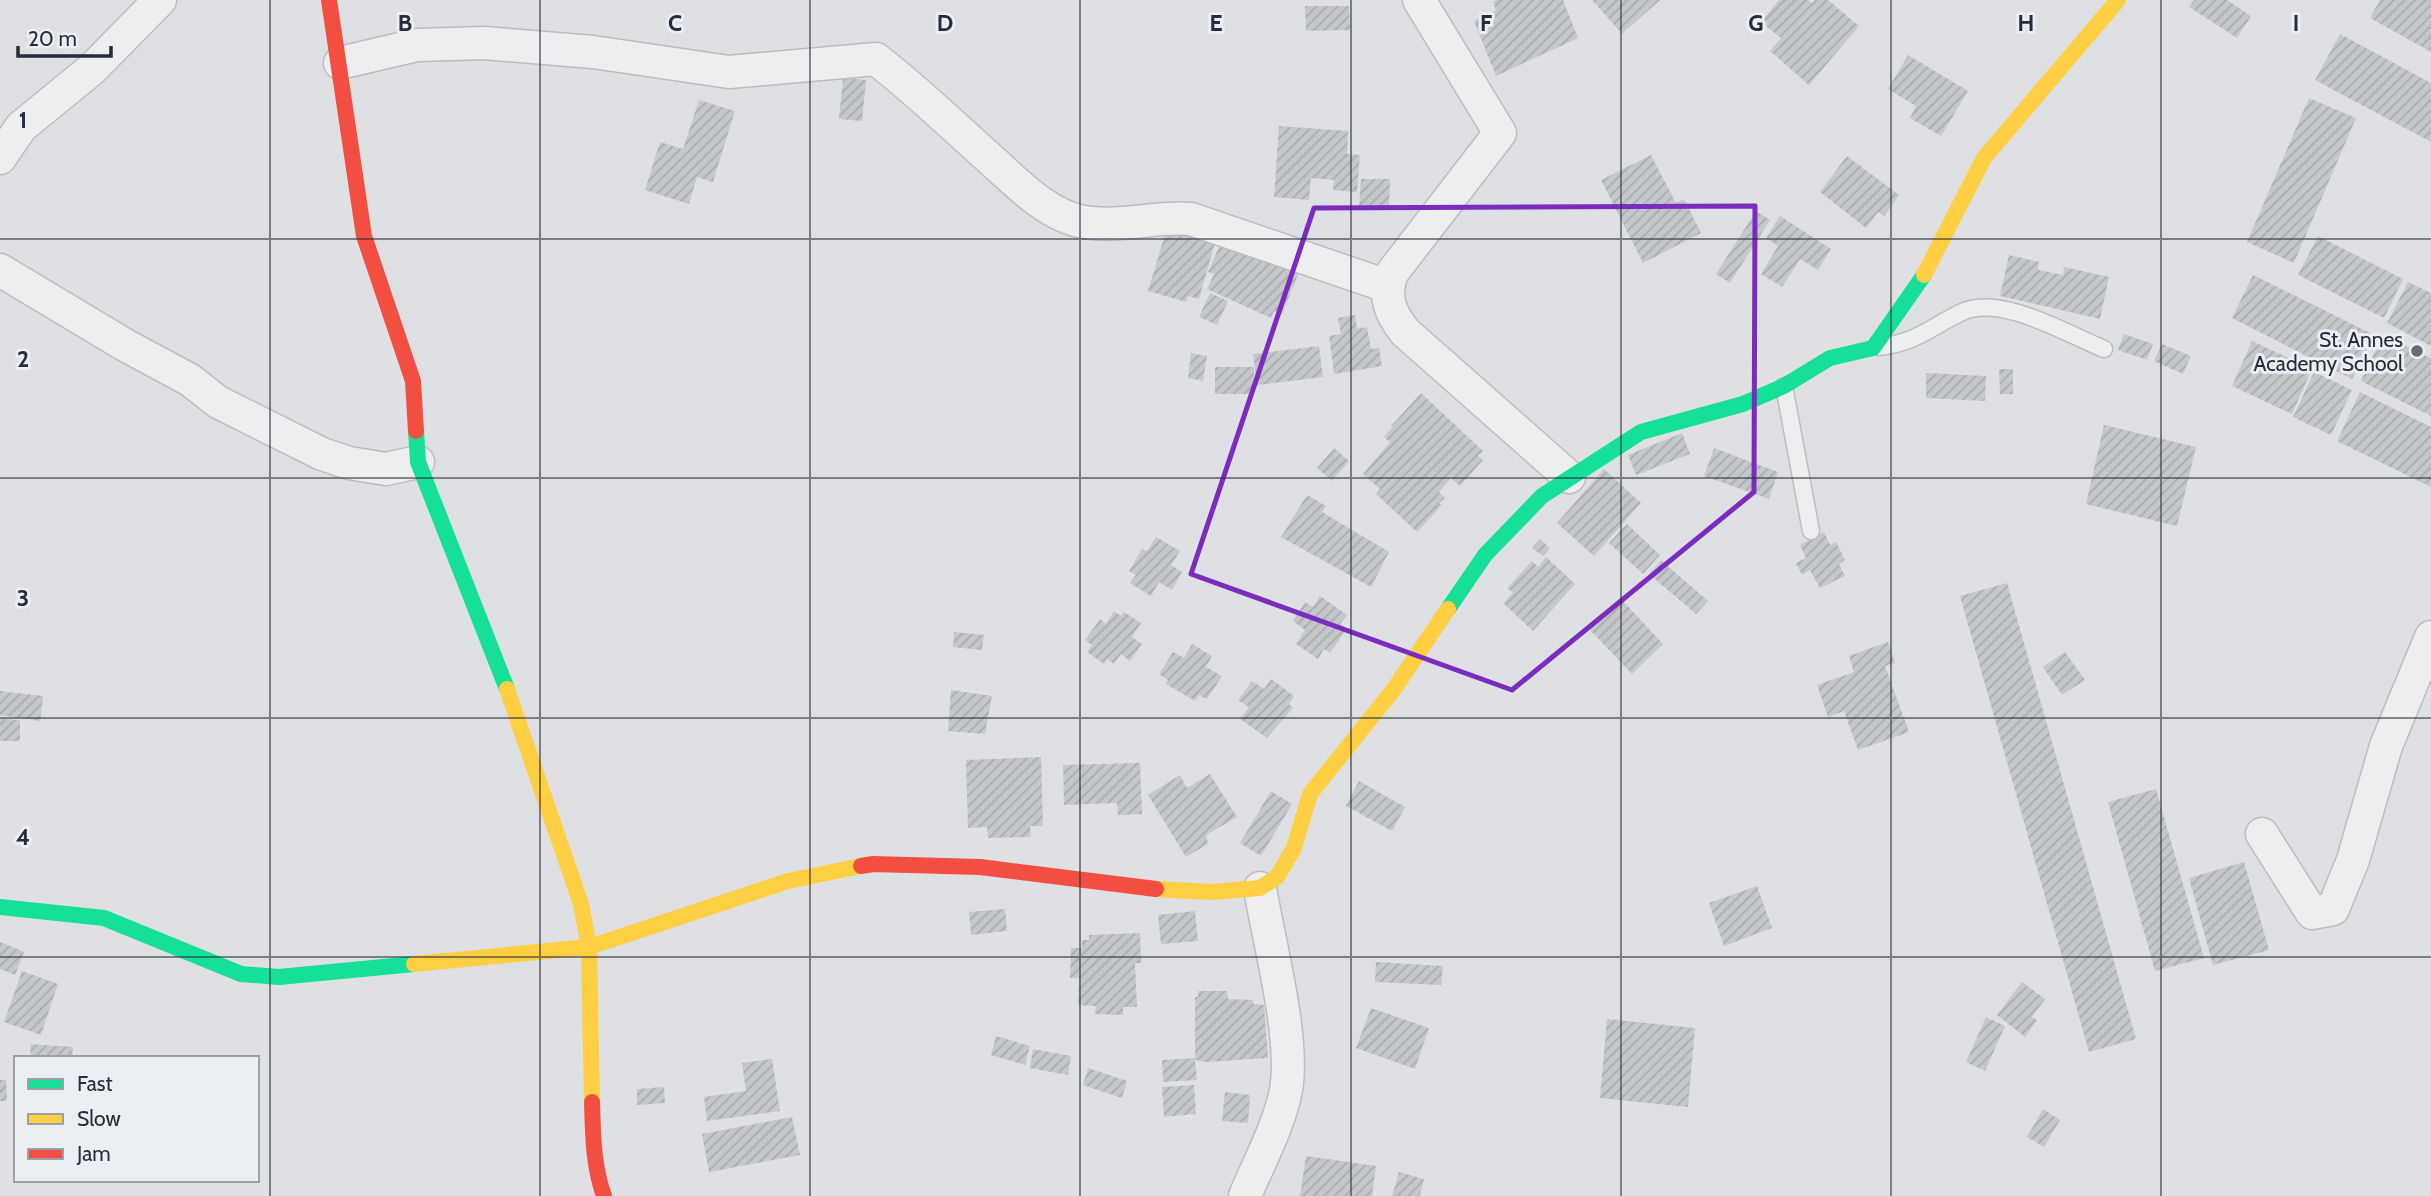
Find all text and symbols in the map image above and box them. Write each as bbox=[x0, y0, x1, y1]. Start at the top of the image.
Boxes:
text: B bbox=[398, 9, 412, 37]
text: C bbox=[668, 9, 682, 37]
text: D bbox=[937, 9, 953, 37]
text: E bbox=[1209, 9, 1223, 37]
text: F bbox=[1480, 9, 1492, 37]
text: G bbox=[1748, 9, 1764, 37]
text: H bbox=[2018, 9, 2034, 37]
text: I bbox=[2293, 9, 2299, 37]
scale bar bbox=[18, 14, 110, 58]
text: 20 m bbox=[28, 26, 77, 51]
text: 1 bbox=[19, 106, 27, 134]
place label: St. Annes Academy School bbox=[2254, 327, 2403, 376]
marker: St. Annes Academy School bbox=[2409, 343, 2425, 359]
text: 2 bbox=[17, 345, 29, 373]
text: 3 bbox=[17, 584, 29, 612]
text: 4 bbox=[16, 823, 30, 851]
legend bbox=[14, 1056, 259, 1182]
text: Fast bbox=[77, 1071, 113, 1096]
text: Slow bbox=[77, 1106, 121, 1131]
text: Jam bbox=[76, 1141, 111, 1166]

